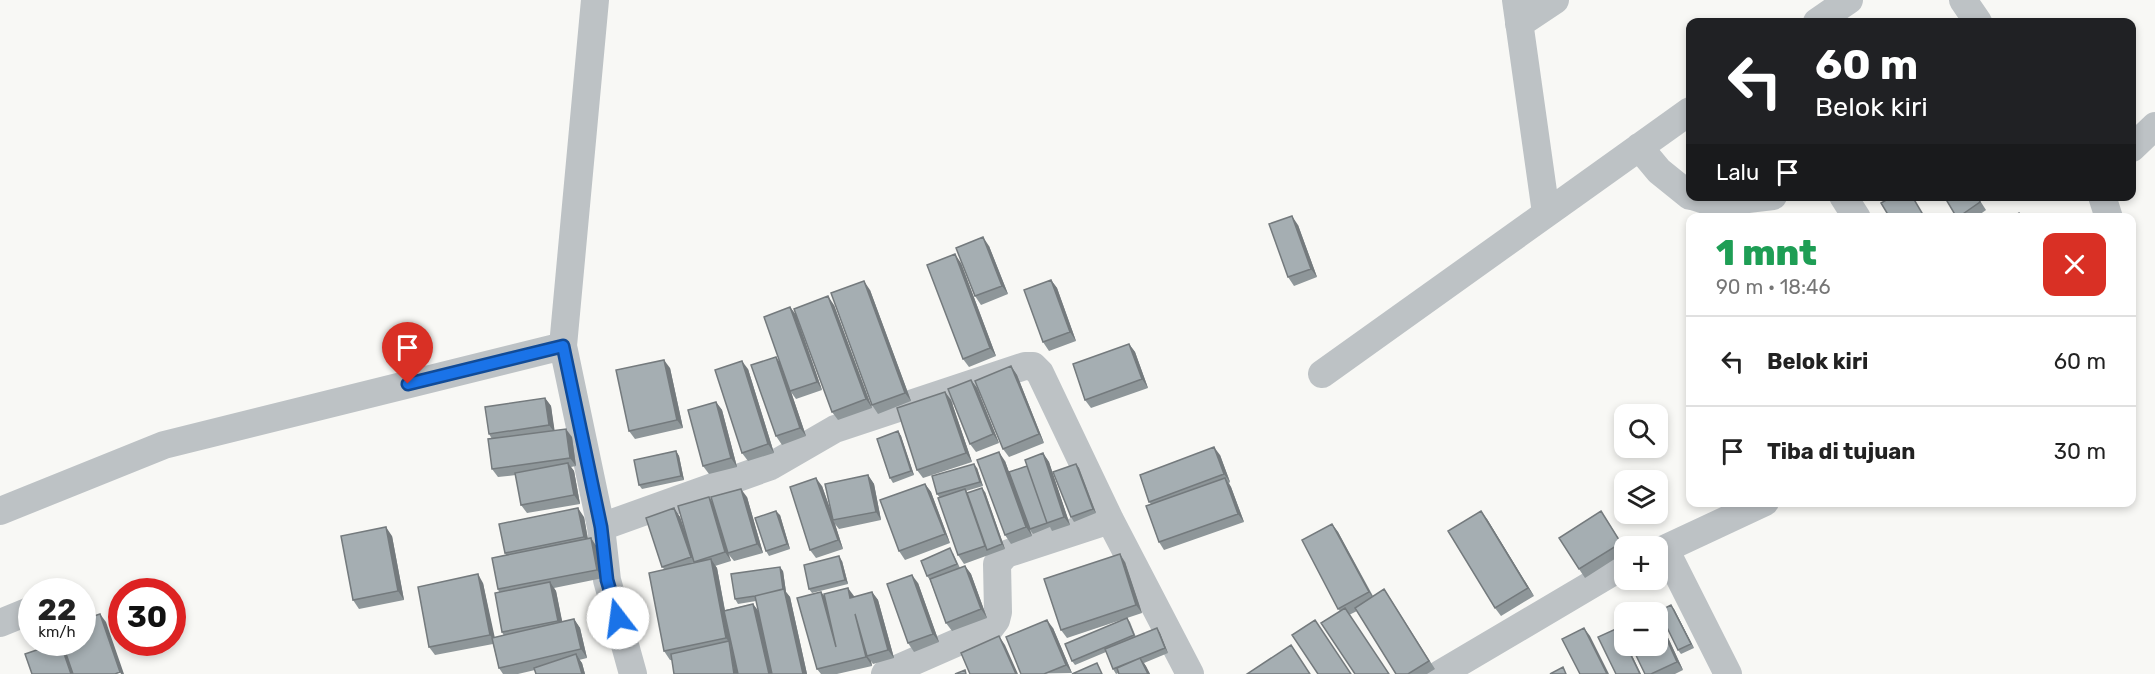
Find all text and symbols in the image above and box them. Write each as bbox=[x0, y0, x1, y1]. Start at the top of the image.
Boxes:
text: 60 m bbox=[1815, 40, 1918, 90]
icon: left bbox=[1716, 42, 1794, 120]
text: Belok kiri bbox=[1815, 91, 1928, 123]
icon: arrive bbox=[1771, 156, 1804, 189]
text: Lalu bbox=[1716, 159, 1759, 186]
text: 1 mnt bbox=[1716, 231, 1817, 274]
button: close bbox=[2043, 233, 2106, 296]
text: 90 m · 18:46 bbox=[1716, 275, 1831, 299]
pin bbox=[382, 322, 433, 384]
icon: arrive bbox=[391, 331, 424, 364]
icon: left bbox=[1716, 345, 1749, 378]
text: Belok kiri bbox=[1767, 348, 1868, 375]
text: 60 m bbox=[2054, 348, 2106, 375]
map controls bbox=[1614, 404, 1668, 656]
button: search bbox=[1614, 404, 1668, 458]
icon: arrive bbox=[1716, 435, 1749, 468]
text: Tiba di tujuan bbox=[1767, 438, 1915, 465]
text: 30 m bbox=[2054, 438, 2106, 465]
button: layers bbox=[1614, 470, 1668, 524]
button: + bbox=[1614, 536, 1668, 590]
speed limit sign: 30 bbox=[108, 578, 186, 656]
position arrow bbox=[586, 586, 650, 650]
text: 22 bbox=[38, 592, 77, 628]
button: − bbox=[1614, 602, 1668, 656]
text: km/h bbox=[38, 623, 76, 641]

